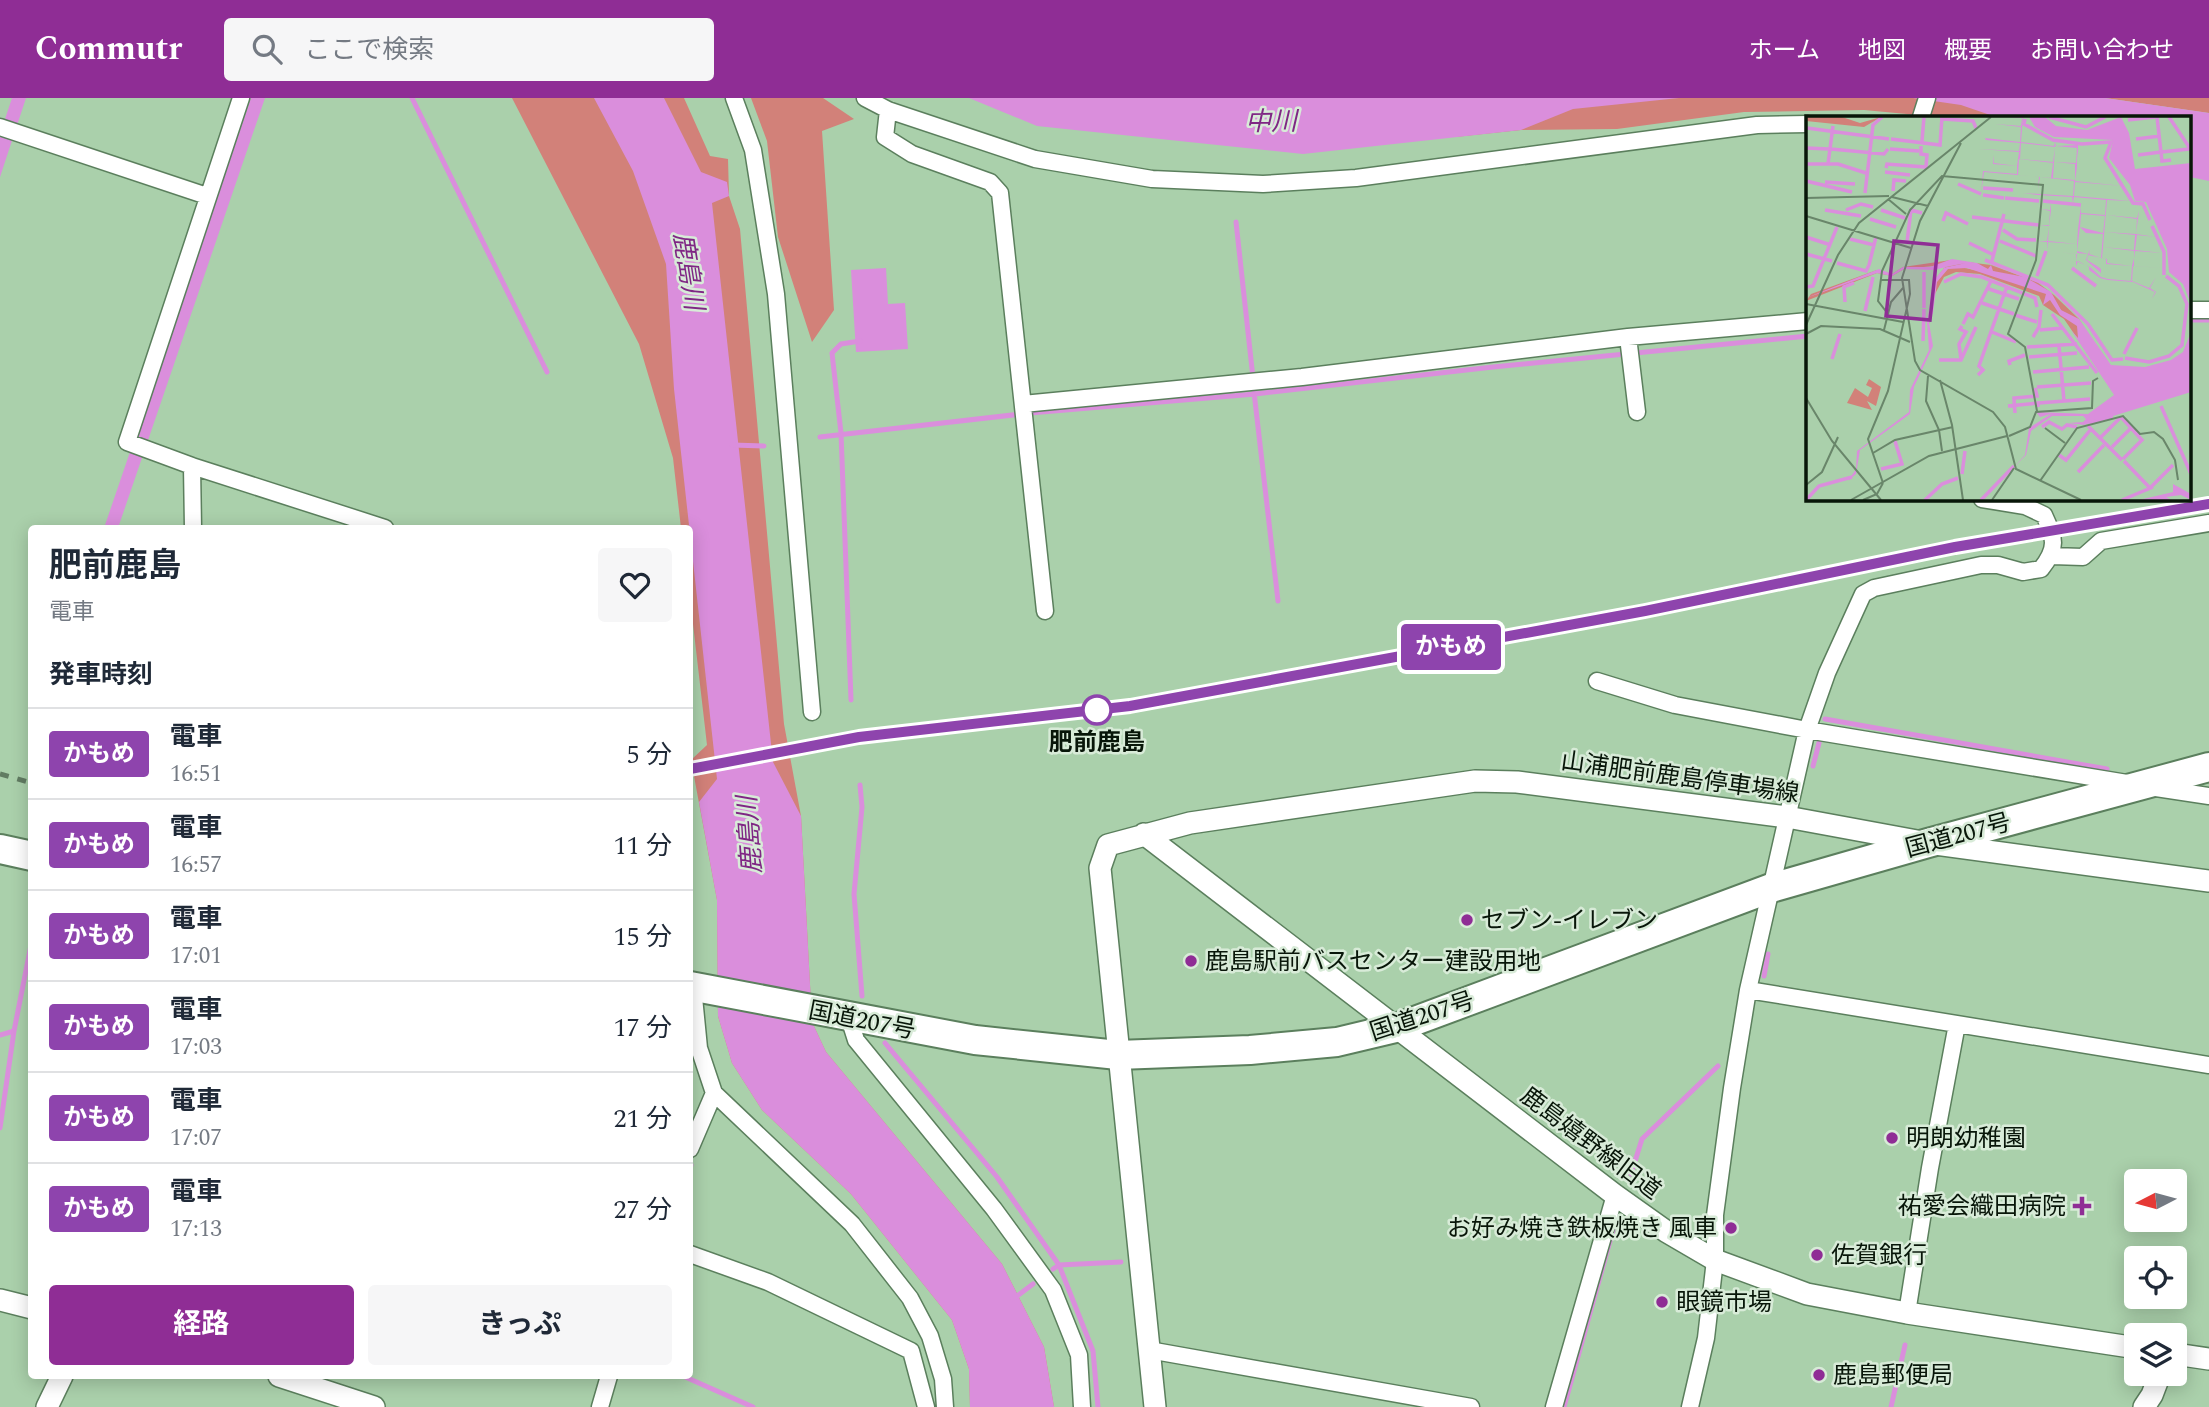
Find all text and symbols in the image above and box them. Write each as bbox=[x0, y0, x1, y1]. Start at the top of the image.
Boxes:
search box bbox=[224, 18, 714, 81]
text: Commutr bbox=[35, 24, 182, 74]
icon: search bbox=[248, 30, 286, 68]
text: ここで検索 bbox=[304, 30, 434, 70]
text: ホーム bbox=[1749, 33, 1820, 69]
text: 地図 bbox=[1858, 33, 1906, 69]
text: 概要 bbox=[1944, 33, 1992, 69]
text: お問い合わせ bbox=[2030, 33, 2174, 69]
water label: 中川 bbox=[1245, 101, 1300, 142]
inset map bbox=[1806, 116, 2192, 500]
water label: 鹿島川 bbox=[662, 230, 714, 316]
text: 肥前鹿島 bbox=[49, 541, 181, 591]
button: heart bbox=[598, 548, 672, 622]
text: 電車 bbox=[49, 595, 95, 630]
line badge: かもめ bbox=[1411, 624, 1491, 670]
text: かもめ bbox=[1415, 629, 1487, 665]
text: 発車時刻 bbox=[49, 655, 153, 695]
marker: 肥前鹿島 bbox=[1082, 695, 1112, 725]
text: 電車 bbox=[170, 717, 222, 757]
place label: 肥前鹿島 bbox=[1049, 725, 1145, 761]
text: 5 分 bbox=[626, 735, 672, 775]
text: かもめ bbox=[63, 736, 135, 772]
street label: 山浦肥前鹿島停車場線 bbox=[1559, 743, 1801, 813]
text: 16:51 bbox=[170, 757, 222, 792]
water label: 鹿島川 bbox=[727, 792, 773, 875]
street label: 国道207号 bbox=[1901, 805, 2015, 867]
text: 電車 bbox=[170, 808, 222, 848]
text: 11 分 bbox=[613, 826, 672, 866]
text: かもめ bbox=[63, 827, 135, 863]
text: 16:57 bbox=[170, 848, 222, 883]
text: 電車 bbox=[170, 899, 222, 939]
place label: セブン-イレブン bbox=[1481, 903, 1658, 939]
marker: セブン-イレブン bbox=[1459, 912, 1475, 928]
text: 15 分 bbox=[613, 917, 672, 957]
text: かもめ bbox=[63, 918, 135, 954]
text: 17:01 bbox=[170, 939, 222, 974]
place label: 鹿島駅前バスセンター建設用地 bbox=[1205, 944, 1541, 980]
marker: 鹿島駅前バスセンター建設用地 bbox=[1183, 953, 1199, 969]
street label: 国道207号 bbox=[1365, 983, 1479, 1051]
text: 電車 bbox=[170, 990, 222, 1030]
street label: 国道207号 bbox=[805, 993, 918, 1049]
text: 17 分 bbox=[613, 1008, 672, 1048]
text: かもめ bbox=[63, 1009, 135, 1045]
text: 17:03 bbox=[170, 1030, 222, 1065]
street label: 鹿島嬉野線旧道 bbox=[1512, 1079, 1668, 1209]
text: 電車 bbox=[170, 1081, 222, 1121]
text: 21 分 bbox=[613, 1099, 672, 1139]
text: かもめ bbox=[63, 1100, 135, 1136]
text: 17:07 bbox=[170, 1121, 222, 1156]
place label: 明朗幼稚園 bbox=[1906, 1121, 2026, 1157]
marker: 明朗幼稚園 bbox=[1884, 1130, 1900, 1146]
north arrow bbox=[2124, 1169, 2188, 1232]
map controls bbox=[2124, 1169, 2187, 1386]
text: 電車 bbox=[170, 1172, 222, 1212]
place label: 祐愛会織田病院 bbox=[1898, 1189, 2066, 1225]
text: 27 分 bbox=[613, 1190, 672, 1230]
text: かもめ bbox=[63, 1191, 135, 1227]
marker: 祐愛会織田病院 bbox=[2072, 1196, 2092, 1216]
place label: お好み焼き鉄板焼き 風車 bbox=[1447, 1211, 1717, 1247]
text: 17:13 bbox=[170, 1212, 222, 1247]
marker: お好み焼き鉄板焼き 風車 bbox=[1723, 1220, 1739, 1236]
place label: 佐賀銀行 bbox=[1831, 1238, 1927, 1274]
button: locate bbox=[2124, 1246, 2187, 1309]
marker: 佐賀銀行 bbox=[1809, 1247, 1825, 1263]
button: 経路 bbox=[49, 1285, 354, 1365]
button: きっぷ bbox=[368, 1285, 672, 1365]
place label: 眼鏡市場 bbox=[1676, 1285, 1772, 1321]
marker: 眼鏡市場 bbox=[1654, 1294, 1670, 1310]
button: layers bbox=[2124, 1323, 2187, 1386]
place label: 鹿島郵便局 bbox=[1833, 1358, 1953, 1394]
marker: 鹿島郵便局 bbox=[1811, 1367, 1827, 1383]

